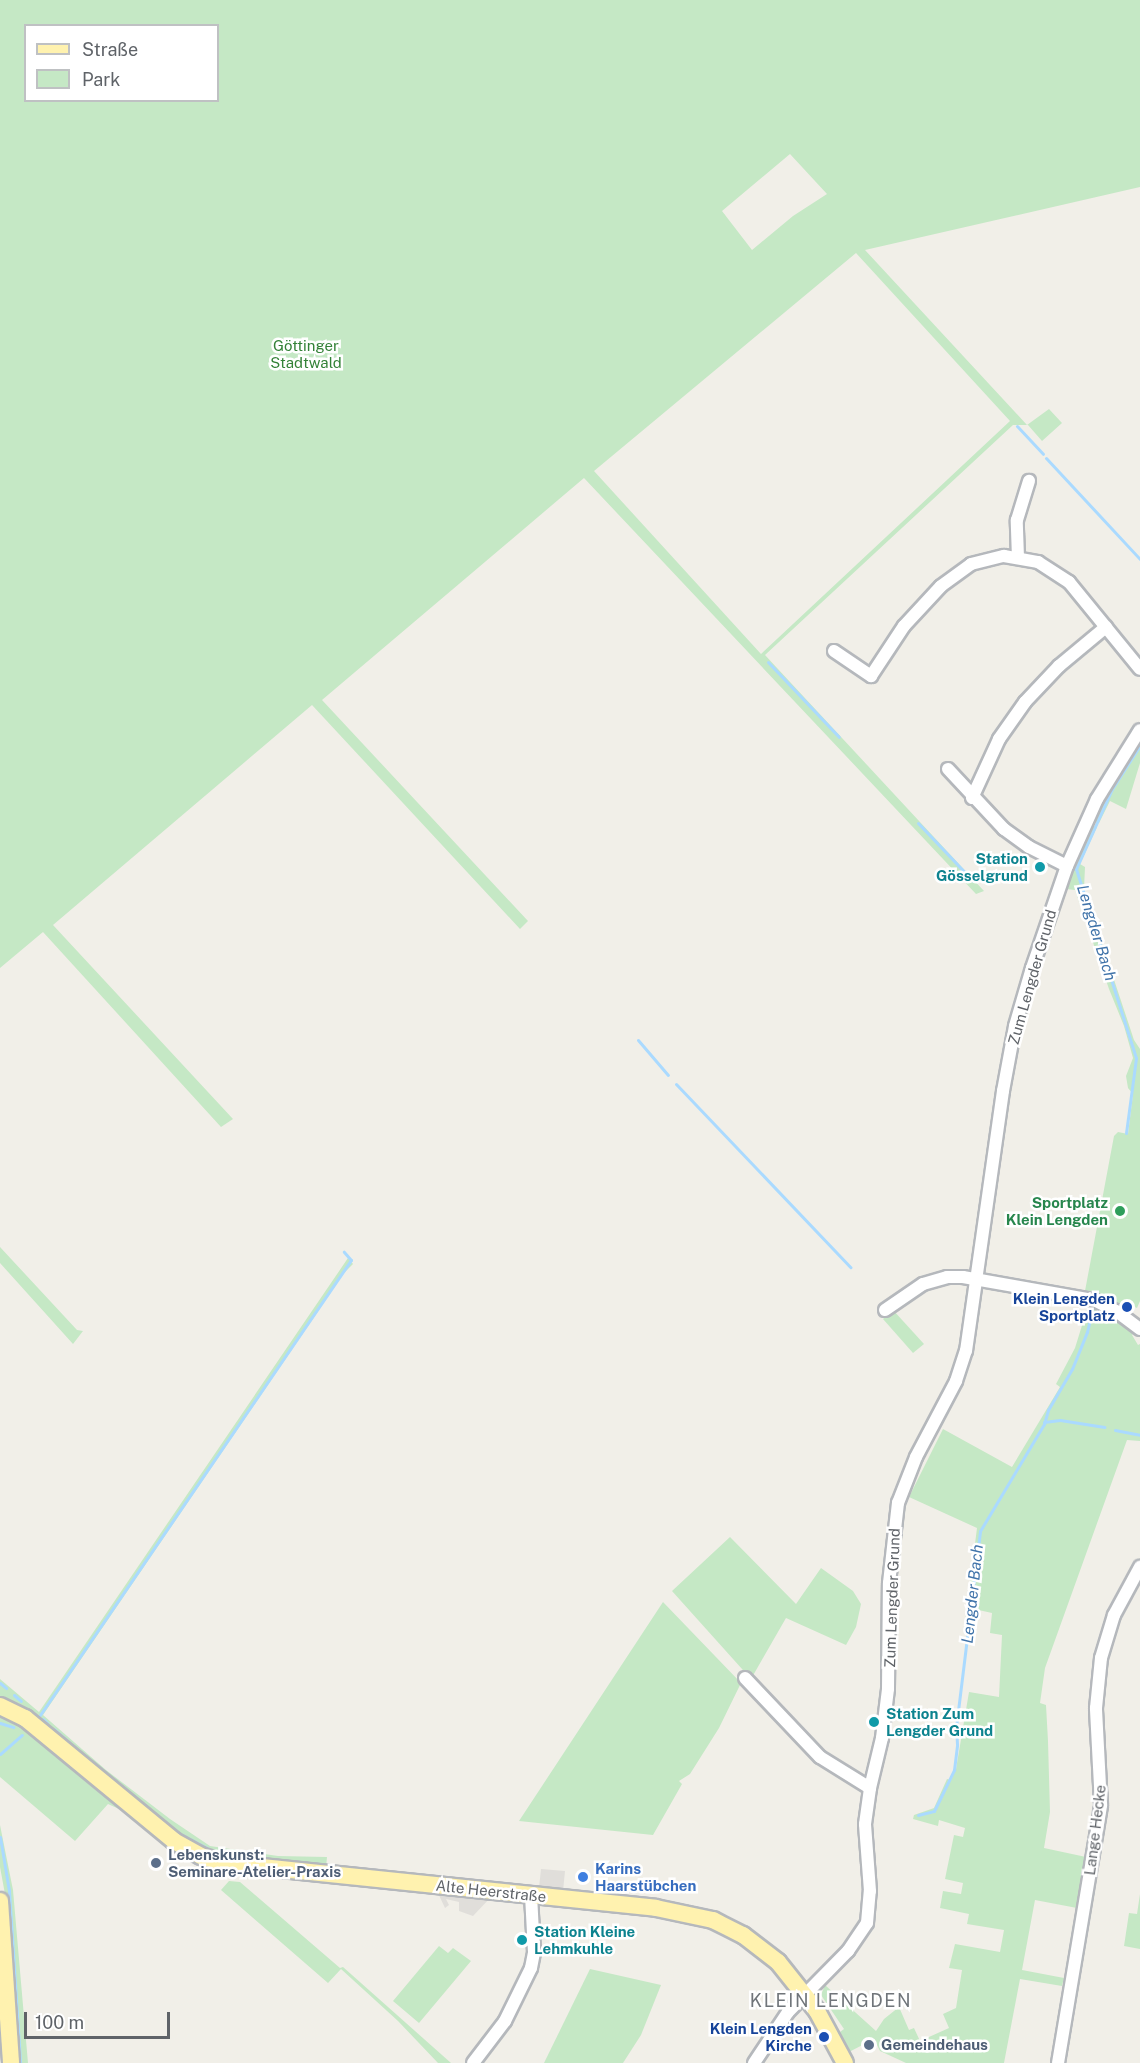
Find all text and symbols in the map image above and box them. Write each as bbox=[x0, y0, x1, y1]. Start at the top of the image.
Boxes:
legend bbox=[24, 24, 219, 102]
text: Straße bbox=[82, 39, 138, 60]
text: Park bbox=[82, 69, 120, 90]
park label: Göttinger Stadtwald bbox=[270, 336, 342, 371]
place label: Station Gösselgrund bbox=[936, 849, 1028, 884]
marker: Station Gösselgrund bbox=[1033, 860, 1047, 874]
water label: Lengder Bach bbox=[1072, 883, 1120, 983]
street label: Zum Lengder Grund bbox=[1004, 907, 1060, 1047]
place label: Sportplatz Klein Lengden bbox=[1006, 1193, 1108, 1228]
marker: Sportplatz Klein Lengden bbox=[1113, 1204, 1127, 1218]
place label: Klein Lengden Sportplatz bbox=[1013, 1289, 1115, 1324]
marker: Klein Lengden Sportplatz bbox=[1120, 1300, 1134, 1314]
street label: Zum Lengder Grund bbox=[881, 1528, 903, 1668]
water label: Lengder Bach bbox=[958, 1544, 988, 1644]
place label: Station Zum Lengder Grund bbox=[886, 1704, 993, 1739]
marker: Station Zum Lengder Grund bbox=[867, 1715, 881, 1729]
street label: Lange Hecke bbox=[1081, 1784, 1109, 1876]
place label: Lebenskunst: Seminare-Atelier-Praxis bbox=[168, 1845, 341, 1880]
marker: Lebenskunst: Seminare-Atelier-Praxis bbox=[149, 1856, 163, 1870]
place label: Karins Haarstübchen bbox=[595, 1859, 696, 1894]
marker: Karins Haarstübchen bbox=[576, 1870, 590, 1884]
street label: Alte Heerstraße bbox=[435, 1876, 547, 1906]
place label: Station Kleine Lehmkuhle bbox=[534, 1922, 635, 1957]
marker: Station Kleine Lehmkuhle bbox=[515, 1933, 529, 1947]
district label: KLEIN LENGDEN bbox=[750, 1990, 912, 2012]
scale bar bbox=[27, 2000, 172, 2038]
text: 100 m bbox=[35, 2012, 84, 2033]
place label: Klein Lengden Kirche bbox=[710, 2019, 812, 2054]
marker: Klein Lengden Kirche bbox=[817, 2030, 831, 2044]
place label: Gemeindehaus bbox=[881, 2036, 988, 2054]
marker: Gemeindehaus bbox=[862, 2038, 876, 2052]

